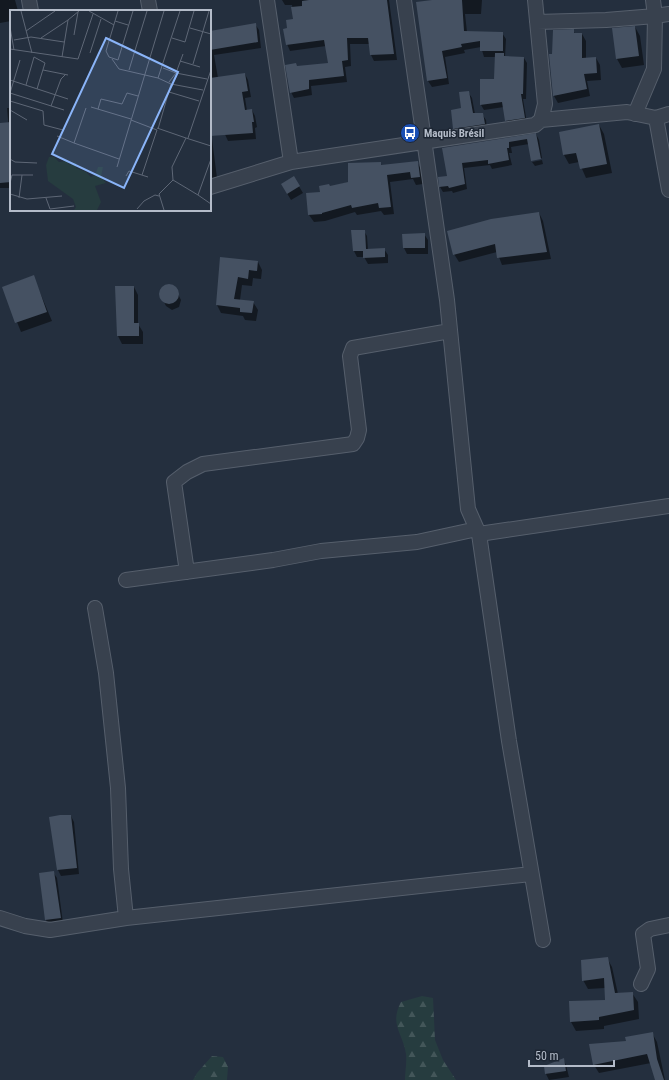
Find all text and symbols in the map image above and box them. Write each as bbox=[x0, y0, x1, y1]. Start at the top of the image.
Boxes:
inset map bbox=[10, 10, 211, 211]
bus stop icon: Maquis Brésil bbox=[399, 122, 421, 144]
place label: Maquis Brésil bbox=[424, 127, 484, 140]
scale bar bbox=[529, 1042, 614, 1068]
text: 50 m bbox=[535, 1049, 559, 1063]

